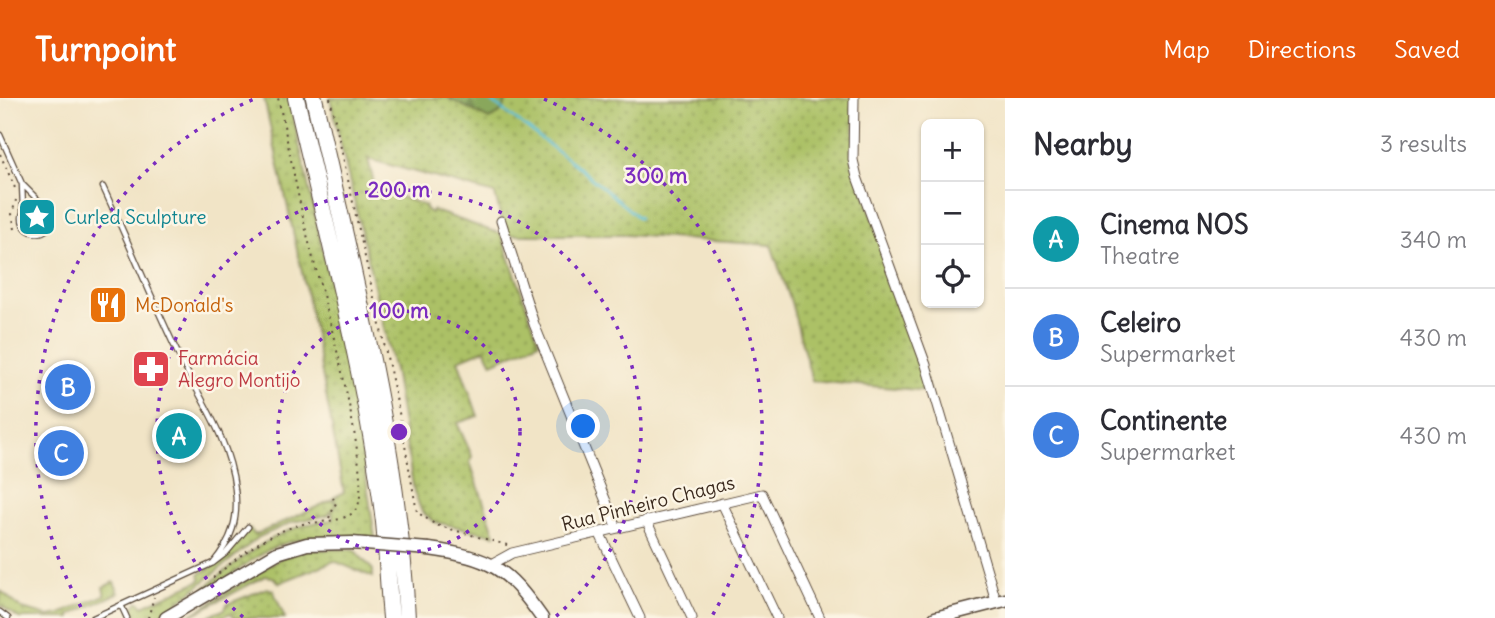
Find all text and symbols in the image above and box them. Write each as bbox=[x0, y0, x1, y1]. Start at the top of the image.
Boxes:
text: Turnpoint bbox=[35, 28, 176, 70]
text: Map bbox=[1163, 34, 1210, 64]
text: Directions bbox=[1248, 34, 1356, 64]
text: Saved bbox=[1394, 34, 1460, 64]
map controls bbox=[921, 119, 984, 308]
button: + bbox=[921, 119, 984, 182]
text: Nearby bbox=[1033, 125, 1133, 163]
text: 3 results bbox=[1380, 129, 1467, 158]
text: 300 m bbox=[625, 162, 688, 189]
text: 200 m bbox=[368, 176, 431, 203]
button: − bbox=[921, 182, 984, 245]
place icon: Curled Sculpture bbox=[16, 196, 58, 238]
place label: Curled Sculpture bbox=[64, 205, 206, 229]
text: Cinema NOS bbox=[1100, 208, 1248, 241]
text: A bbox=[1049, 225, 1063, 254]
text: 340 m bbox=[1400, 225, 1467, 254]
text: Theatre bbox=[1100, 241, 1180, 270]
button: locate bbox=[921, 245, 984, 308]
restaurant icon: McDonald's bbox=[87, 284, 129, 326]
place label: McDonald's bbox=[135, 293, 233, 317]
text: 100 m bbox=[369, 297, 429, 324]
text: Celeiro bbox=[1100, 306, 1181, 339]
text: B bbox=[1048, 323, 1064, 352]
text: 430 m bbox=[1400, 323, 1467, 352]
text: Supermarket bbox=[1100, 339, 1236, 368]
place label: Farmácia Alegro Montijo bbox=[178, 346, 300, 392]
pharmacy icon: Farmácia Alegro Montijo bbox=[130, 348, 172, 390]
pin: B bbox=[45, 361, 91, 413]
text: Continente bbox=[1100, 404, 1227, 437]
your location bbox=[566, 409, 600, 443]
pin: A bbox=[156, 410, 202, 462]
centre of rings bbox=[387, 420, 411, 444]
text: C bbox=[1048, 421, 1064, 450]
text: 430 m bbox=[1400, 421, 1467, 450]
pin: C bbox=[38, 427, 84, 479]
text: Supermarket bbox=[1100, 437, 1236, 466]
street label: Rua Pinheiro Chagas bbox=[559, 470, 737, 536]

